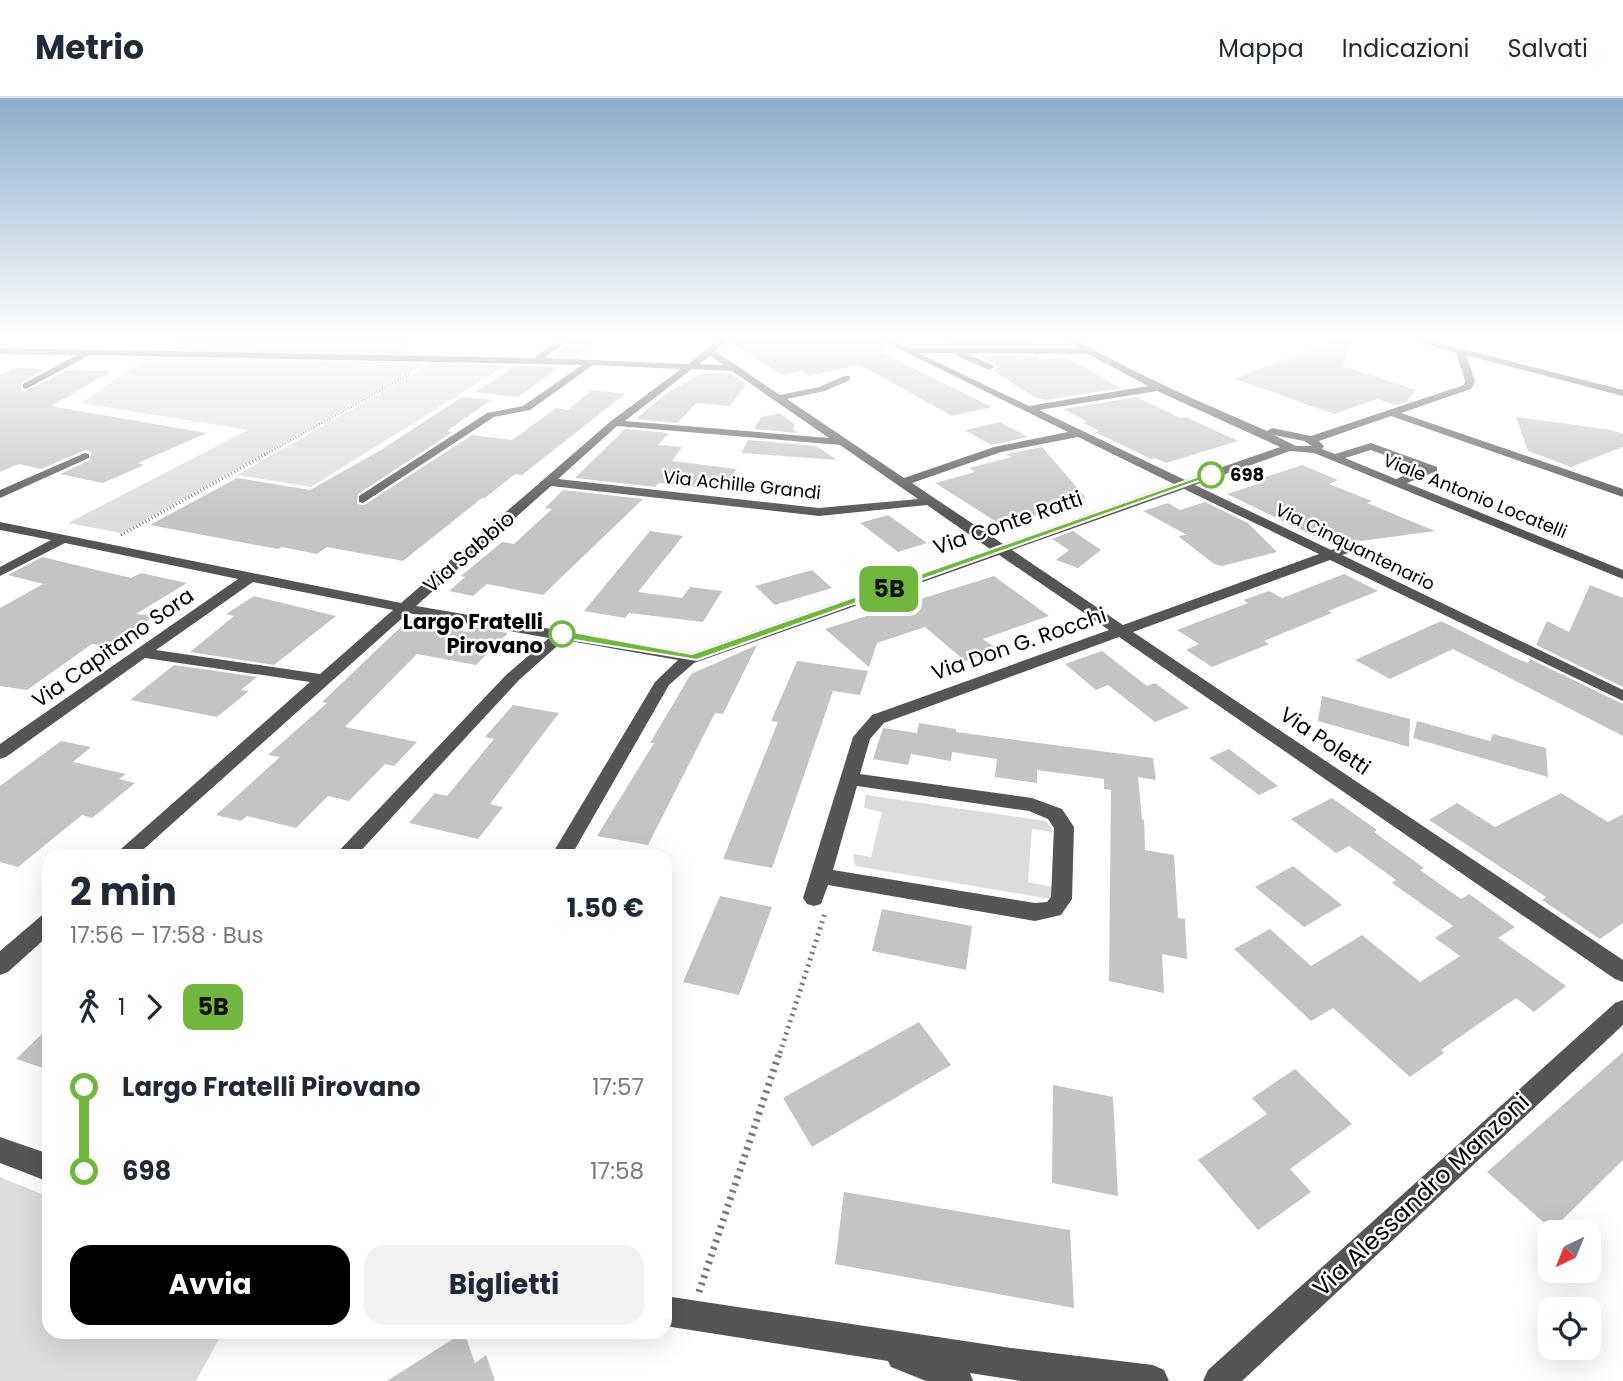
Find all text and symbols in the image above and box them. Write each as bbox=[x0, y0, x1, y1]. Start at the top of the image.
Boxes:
text: Metrio bbox=[35, 24, 144, 71]
text: Mappa bbox=[1218, 32, 1304, 65]
text: Indicazioni bbox=[1342, 32, 1469, 65]
text: Salvati bbox=[1507, 32, 1588, 65]
street label: Viale Antonio Locatelli bbox=[1379, 447, 1571, 544]
marker: 698 bbox=[1198, 462, 1224, 488]
place label: 698 bbox=[1230, 462, 1264, 487]
street label: Via Achille Grandi bbox=[662, 464, 822, 505]
street label: Via Conte Ratti bbox=[929, 483, 1086, 562]
street label: Via Cinquantenario bbox=[1271, 497, 1439, 596]
street label: Via Sabbio bbox=[417, 504, 521, 600]
line badge: 5B bbox=[858, 566, 920, 612]
text: 5B bbox=[873, 572, 905, 605]
street label: Via Capitano Sora bbox=[26, 581, 199, 714]
street label: Via Don G. Rocchi bbox=[928, 600, 1110, 687]
place label: Largo Fratelli Pirovano bbox=[403, 607, 543, 660]
marker: Largo Fratelli Pirovano bbox=[549, 621, 575, 647]
street label: Via Poletti bbox=[1274, 700, 1376, 782]
text: 2 min bbox=[70, 865, 177, 918]
text: 1.50 € bbox=[567, 890, 644, 926]
text: 17:56 – 17:58 · Bus bbox=[70, 919, 263, 951]
icon: walk bbox=[70, 988, 108, 1026]
icon: forward bbox=[135, 988, 173, 1026]
text: 5B bbox=[197, 990, 229, 1023]
text: 1 bbox=[118, 991, 125, 1023]
text: Largo Fratelli Pirovano bbox=[122, 1069, 421, 1105]
text: 17:57 bbox=[592, 1071, 644, 1103]
street label: Via Alessandro Manzoni bbox=[1305, 1085, 1536, 1304]
text: 698 bbox=[122, 1153, 171, 1189]
text: 17:58 bbox=[590, 1155, 644, 1187]
north arrow bbox=[1538, 1220, 1601, 1283]
map controls bbox=[1538, 1220, 1601, 1360]
button: Avvia bbox=[70, 1245, 350, 1325]
button: Biglietti bbox=[364, 1245, 644, 1325]
button: locate bbox=[1538, 1297, 1601, 1360]

